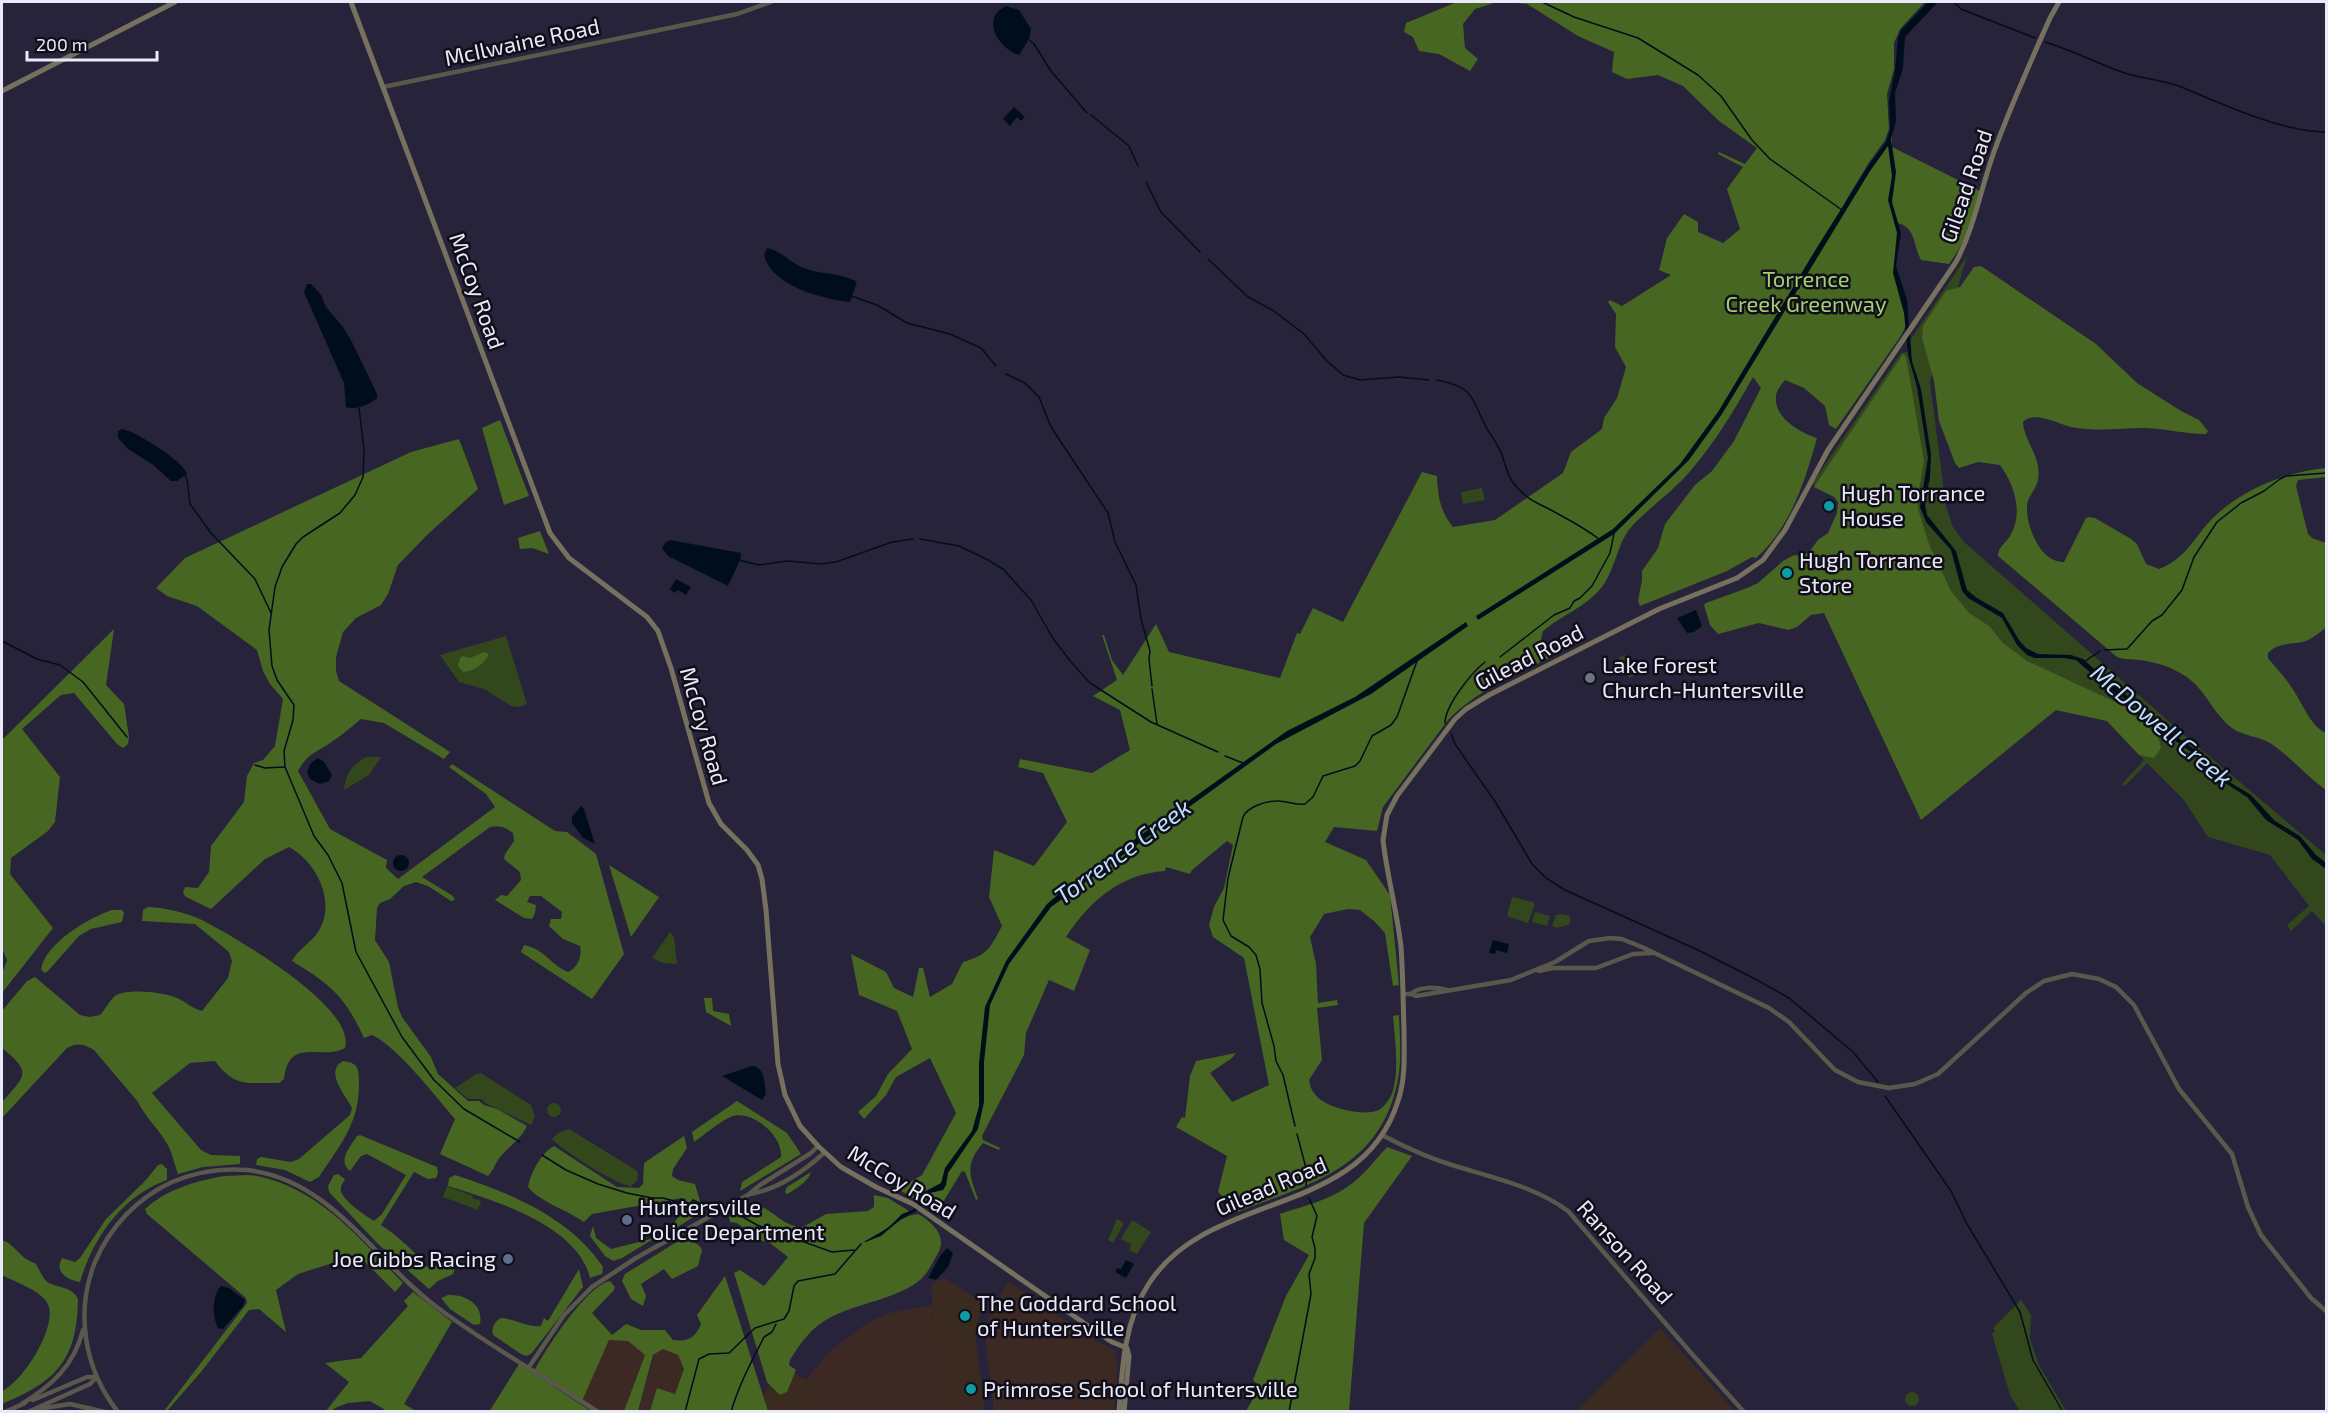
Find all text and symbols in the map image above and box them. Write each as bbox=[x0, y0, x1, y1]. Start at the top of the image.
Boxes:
street label: McIlwaine Road bbox=[442, 12, 602, 70]
scale bar bbox=[27, 24, 158, 62]
text: 200 m bbox=[36, 33, 88, 55]
street label: Gilead Road bbox=[1934, 126, 1997, 246]
street label: McCoy Road bbox=[445, 229, 511, 352]
park label: Torrence Creek Greenway bbox=[1725, 265, 1887, 316]
place label: Hugh Torrance House bbox=[1841, 479, 1985, 530]
marker: Hugh Torrance House bbox=[1822, 499, 1836, 513]
place label: Hugh Torrance Store bbox=[1799, 546, 1943, 597]
marker: Hugh Torrance Store bbox=[1780, 566, 1794, 580]
street label: Gilead Road bbox=[1470, 618, 1587, 694]
place label: Lake Forest Church-Huntersville bbox=[1602, 651, 1804, 702]
water label: McDowell Creek bbox=[2086, 657, 2238, 792]
street label: McCoy Road bbox=[676, 664, 734, 788]
marker: Lake Forest Church-Huntersville bbox=[1583, 671, 1597, 685]
water label: Torrence Creek bbox=[1048, 792, 1196, 910]
street label: McCoy Road bbox=[844, 1139, 961, 1224]
street label: Gilead Road bbox=[1211, 1150, 1330, 1220]
place label: Huntersville Police Department bbox=[639, 1193, 824, 1244]
street label: Ranson Road bbox=[1572, 1194, 1679, 1309]
marker: Huntersville Police Department bbox=[620, 1213, 634, 1227]
place label: Joe Gibbs Racing bbox=[332, 1245, 496, 1271]
marker: Joe Gibbs Racing bbox=[501, 1252, 515, 1266]
place label: The Goddard School of Huntersville bbox=[977, 1289, 1177, 1340]
marker: The Goddard School of Huntersville bbox=[958, 1309, 972, 1323]
place label: Primrose School of Huntersville bbox=[983, 1375, 1298, 1401]
marker: Primrose School of Huntersville bbox=[964, 1382, 978, 1396]

